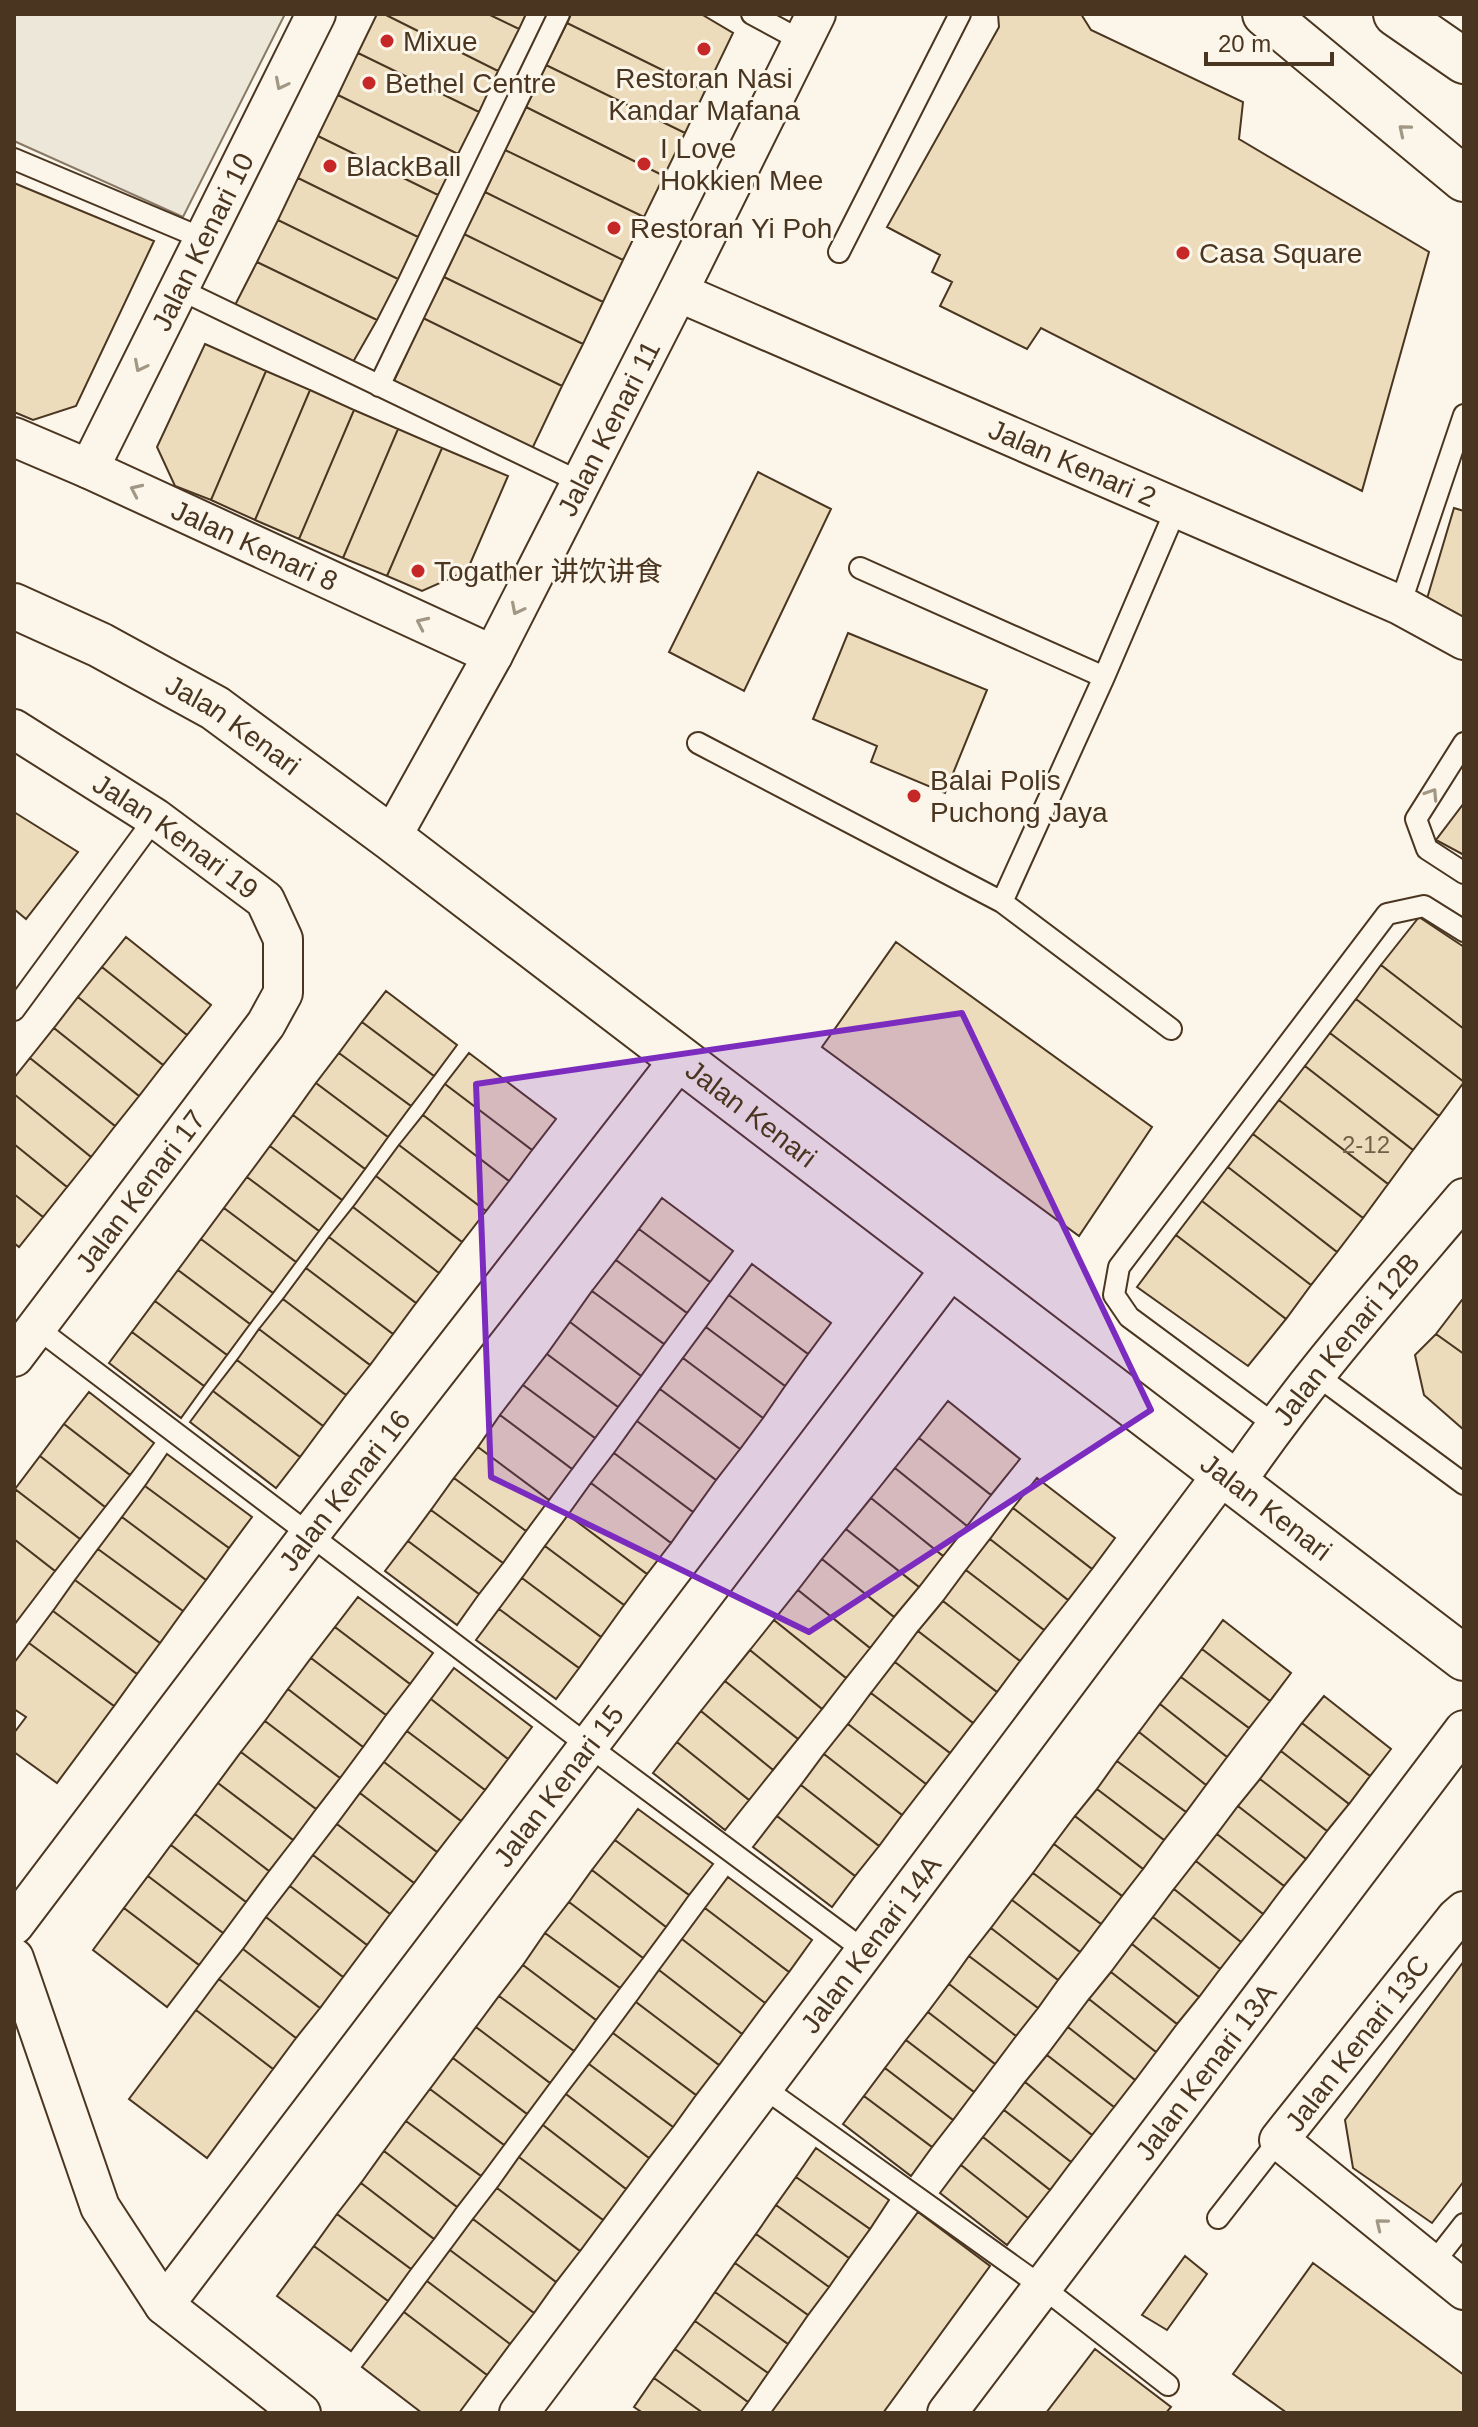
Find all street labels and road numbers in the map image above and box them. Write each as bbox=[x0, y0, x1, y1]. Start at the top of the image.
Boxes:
street label: Jalan Kenari 10 bbox=[146, 148, 260, 336]
street label: Jalan Kenari 11 bbox=[551, 336, 667, 521]
street label: Jalan Kenari 2 bbox=[984, 414, 1161, 513]
street label: Jalan Kenari 8 bbox=[167, 494, 342, 597]
street label: Jalan Kenari bbox=[160, 669, 306, 782]
street label: Jalan Kenari 19 bbox=[87, 768, 264, 905]
street label: Jalan Kenari bbox=[680, 1054, 822, 1173]
street label: Jalan Kenari 17 bbox=[69, 1104, 211, 1278]
street label: Jalan Kenari 12B bbox=[1267, 1247, 1426, 1432]
street label: Jalan Kenari 16 bbox=[273, 1404, 417, 1577]
street label: Jalan Kenari bbox=[1195, 1448, 1337, 1567]
street label: Jalan Kenari 15 bbox=[487, 1699, 630, 1873]
street label: Jalan Kenari 14A bbox=[794, 1849, 947, 2039]
street label: Jalan Kenari 13C bbox=[1279, 1949, 1436, 2137]
street label: Jalan Kenari 13A bbox=[1129, 1977, 1283, 2166]

